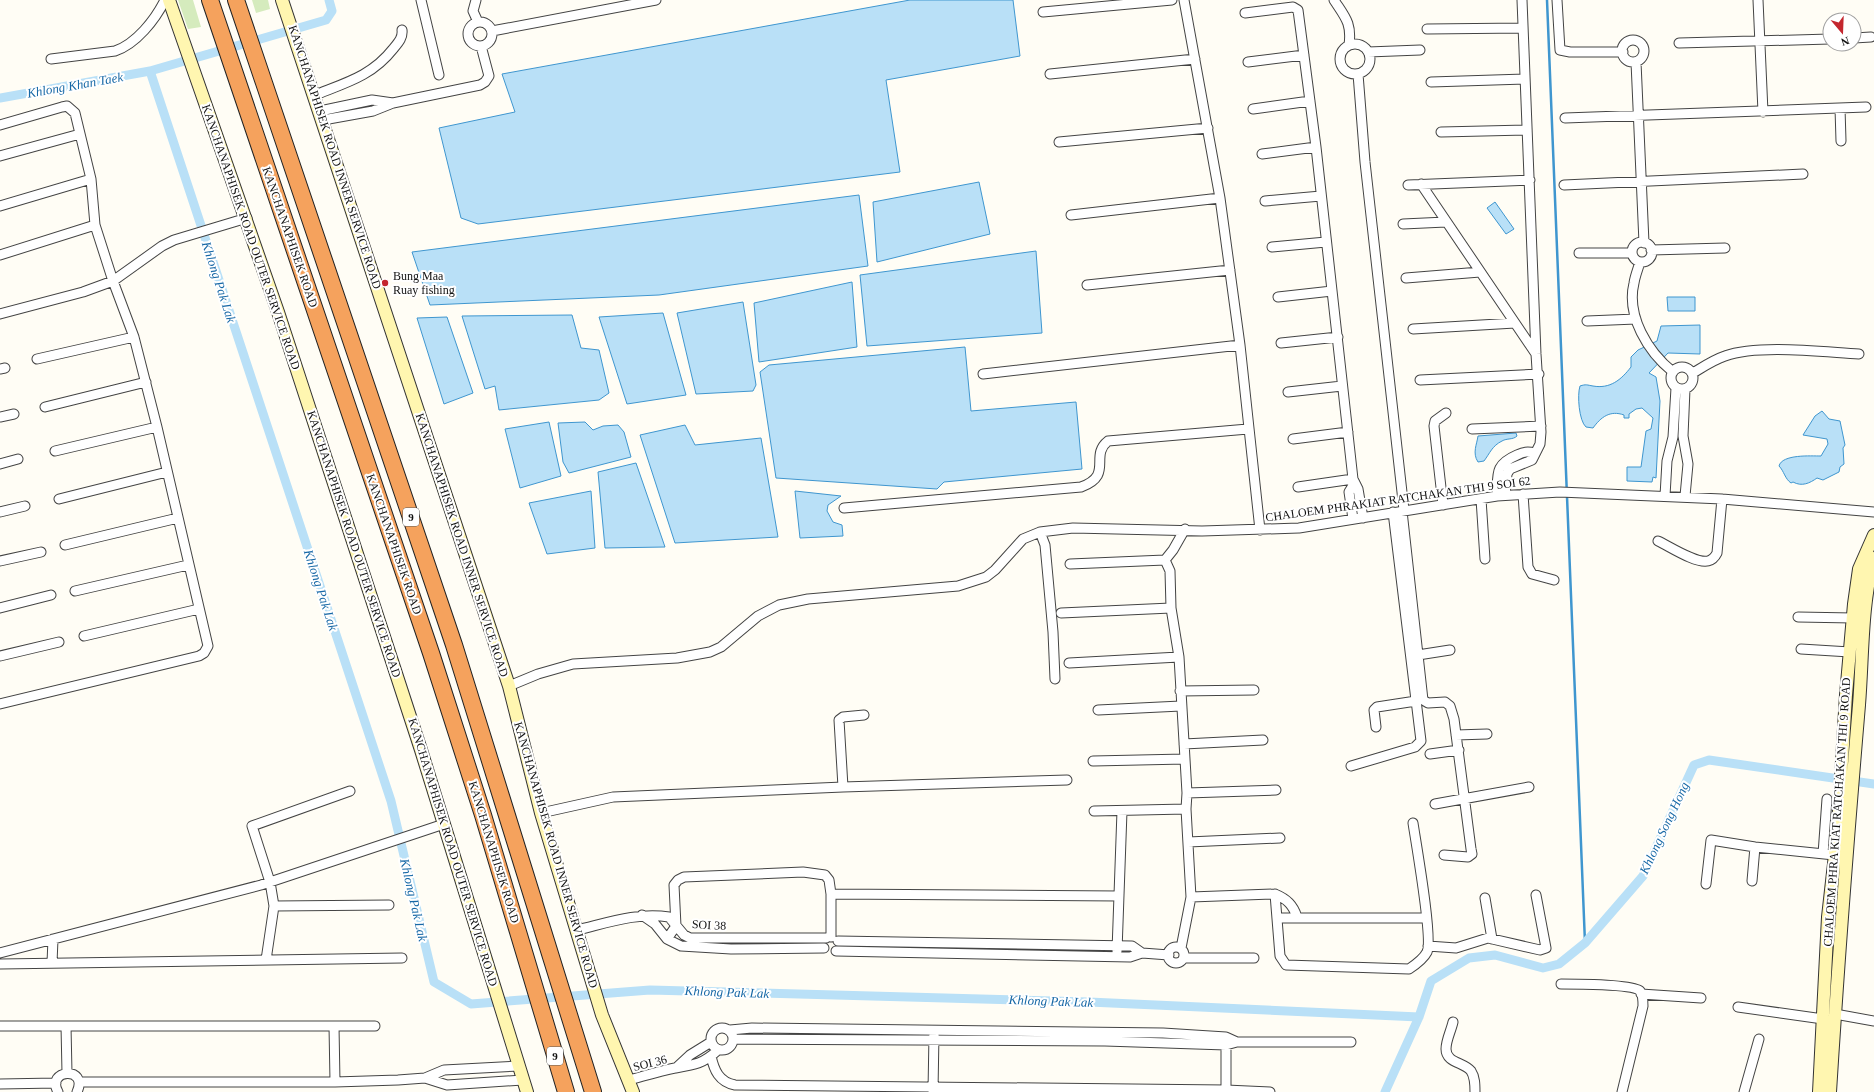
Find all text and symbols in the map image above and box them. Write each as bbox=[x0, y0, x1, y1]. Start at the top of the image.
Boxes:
north arrow bbox=[1822, 12, 1862, 52]
text: N bbox=[1839, 34, 1851, 48]
street label: KANCHANAPHISEK ROAD INNER SERVICE ROAD bbox=[290, 37, 380, 277]
water label: Khlong Khan Taek bbox=[25, 69, 124, 101]
street label: KANCHANAPHISEK ROAD OUTER SERVICE ROAD bbox=[199, 102, 303, 372]
street label: KANCHANAPHISEK ROAD bbox=[262, 173, 318, 301]
water label: Khlong Pak Lak bbox=[199, 239, 239, 325]
place label: Bung Maa Ruay fishing bbox=[393, 269, 455, 297]
marker: Bung Maa Ruay fishing bbox=[380, 278, 390, 288]
street label: KANCHANAPHISEK ROAD INNER SERVICE ROAD bbox=[413, 411, 511, 679]
street label: KANCHANAPHISEK ROAD OUTER SERVICE ROAD bbox=[309, 423, 399, 665]
street label: CHALOEM PHRAKIAT RATCHAKAN THI 9 SOI 62 bbox=[1265, 473, 1531, 525]
street label: KANCHANAPHISEK ROAD bbox=[366, 480, 422, 608]
road number: 9 bbox=[403, 508, 419, 526]
water label: Khlong Pak Lak bbox=[301, 547, 341, 633]
street label: CHALOEM PHRA KIAT RATCHAKAN THI 9 ROAD bbox=[1821, 677, 1853, 947]
street label: KANCHANAPHISEK ROAD INNER SERVICE ROAD bbox=[511, 720, 601, 990]
street label: KANCHANAPHISEK ROAD OUTER SERVICE ROAD bbox=[410, 731, 496, 973]
water label: Khlong Song Hong bbox=[1636, 779, 1692, 877]
street label: KANCHANAPHISEK ROAD bbox=[468, 787, 520, 917]
water label: Khlong Pak Lak bbox=[397, 856, 431, 943]
street label: SOI 38 bbox=[691, 917, 727, 933]
water label: Khlong Pak Lak bbox=[684, 983, 770, 1001]
water label: Khlong Pak Lak bbox=[1008, 992, 1094, 1010]
road number: 9 bbox=[547, 1047, 563, 1065]
street label: SOI 36 bbox=[632, 1052, 668, 1074]

